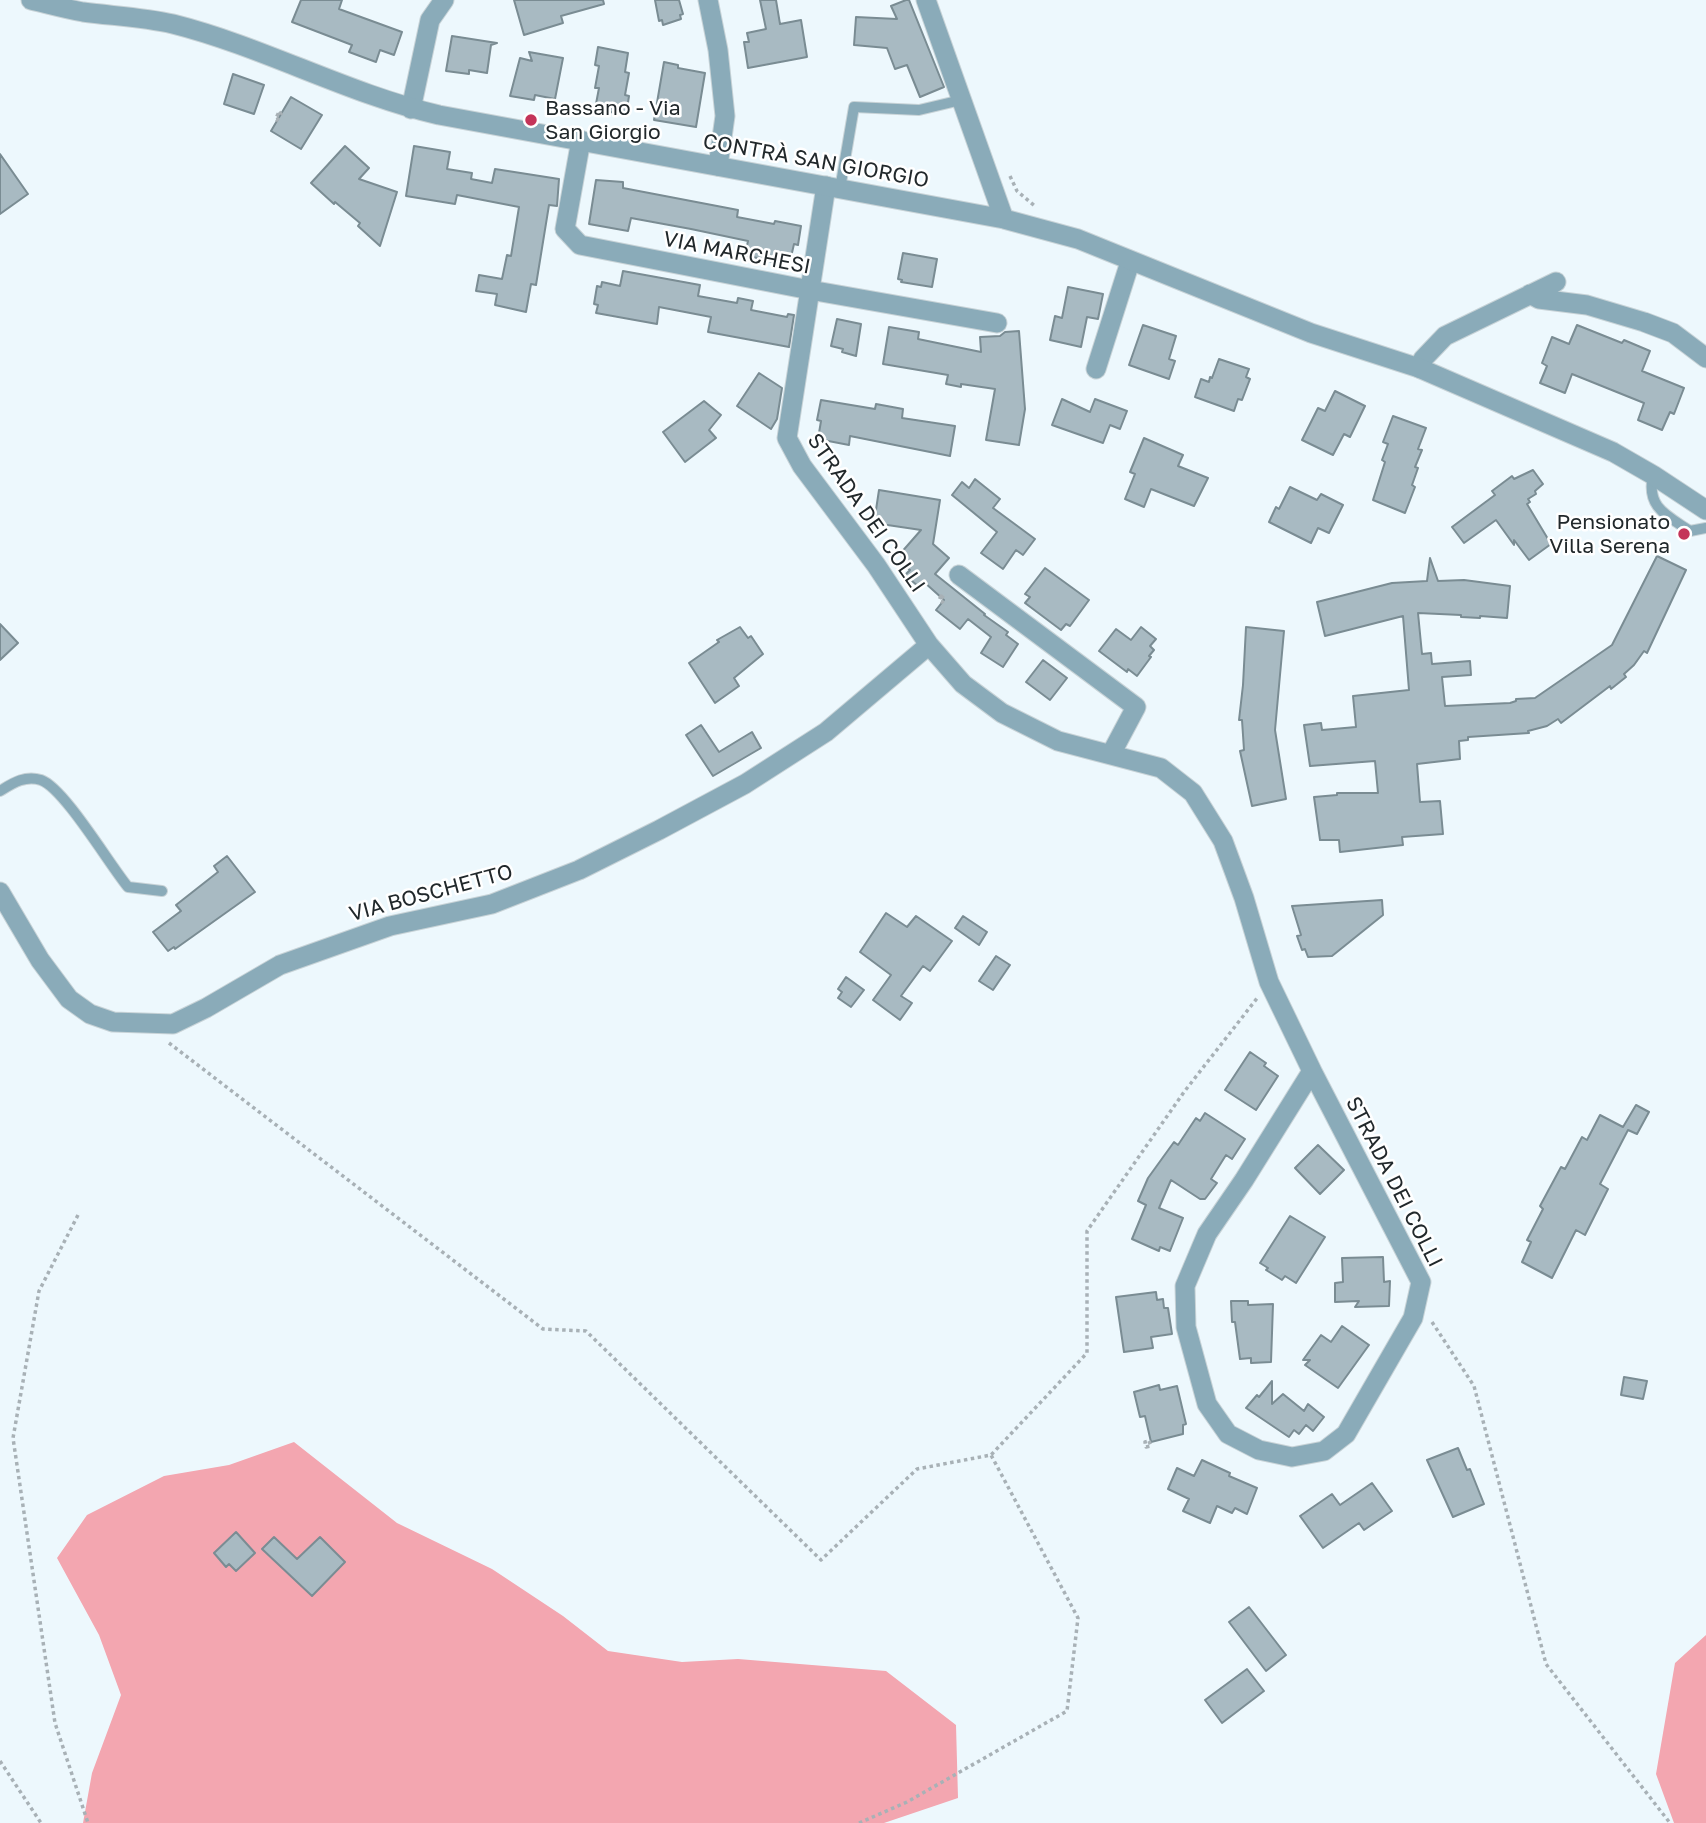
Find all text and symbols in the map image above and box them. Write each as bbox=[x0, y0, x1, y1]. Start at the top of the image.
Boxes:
place label: Bassano - Via San Giorgio bbox=[545, 95, 681, 145]
marker: Bassano - Via San Giorgio bbox=[523, 112, 539, 128]
street label: CONTRÀ SAN GIORGIO bbox=[701, 129, 931, 193]
street label: VIA MARCHESI bbox=[661, 226, 813, 280]
street label: STRADA DEI COLLI bbox=[802, 429, 930, 597]
place label: Pensionato Villa Serena bbox=[1549, 509, 1670, 559]
marker: Pensionato Villa Serena bbox=[1676, 526, 1692, 542]
street label: VIA BOSCHETTO bbox=[347, 859, 515, 927]
street label: STRADA DEI COLLI bbox=[1340, 1093, 1448, 1271]

